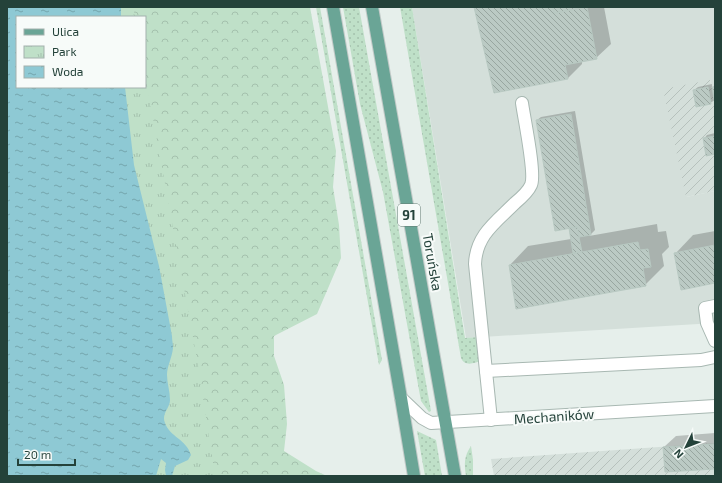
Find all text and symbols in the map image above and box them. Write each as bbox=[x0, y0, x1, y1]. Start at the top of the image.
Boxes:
legend bbox=[16, 16, 146, 88]
text: Ulica bbox=[52, 24, 79, 38]
text: Park bbox=[52, 44, 77, 58]
text: Woda bbox=[52, 64, 83, 78]
road number: 91 bbox=[398, 204, 420, 226]
street label: Toruńska bbox=[420, 232, 446, 292]
street label: Mechaników bbox=[513, 405, 595, 427]
north arrow bbox=[666, 427, 706, 467]
scale bar bbox=[18, 441, 75, 467]
text: 20 m bbox=[24, 447, 51, 461]
text: N bbox=[671, 447, 686, 462]

